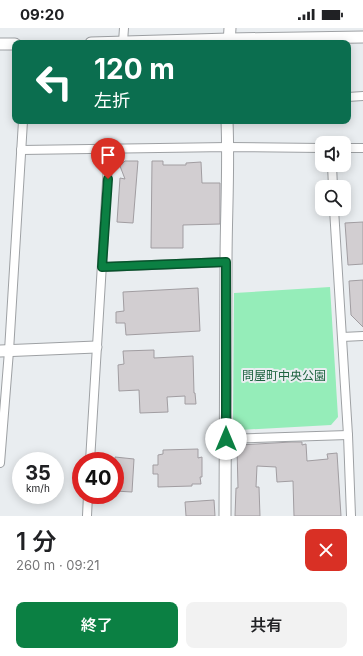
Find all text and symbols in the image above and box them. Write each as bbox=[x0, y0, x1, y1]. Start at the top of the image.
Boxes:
text: 09:20 bbox=[20, 5, 64, 24]
text: 120 m bbox=[94, 52, 175, 86]
icon: left bbox=[28, 56, 80, 108]
text: 左折 bbox=[94, 90, 130, 111]
map controls bbox=[315, 136, 351, 216]
button: sound bbox=[315, 136, 351, 172]
pin bbox=[91, 138, 125, 179]
icon: arrive bbox=[97, 144, 119, 166]
button: search bbox=[315, 180, 351, 216]
park label: 問屋町中央公園 bbox=[242, 368, 326, 383]
position arrow bbox=[205, 418, 247, 460]
speed limit sign: 40 bbox=[72, 452, 124, 504]
text: 35 bbox=[25, 461, 51, 485]
text: km/h bbox=[26, 482, 50, 494]
text: 1 分 bbox=[16, 527, 56, 556]
button: close bbox=[305, 529, 347, 571]
text: 260 m · 09:21 bbox=[16, 557, 100, 573]
button: 終了 bbox=[16, 602, 178, 648]
button: 共有 bbox=[186, 602, 347, 648]

